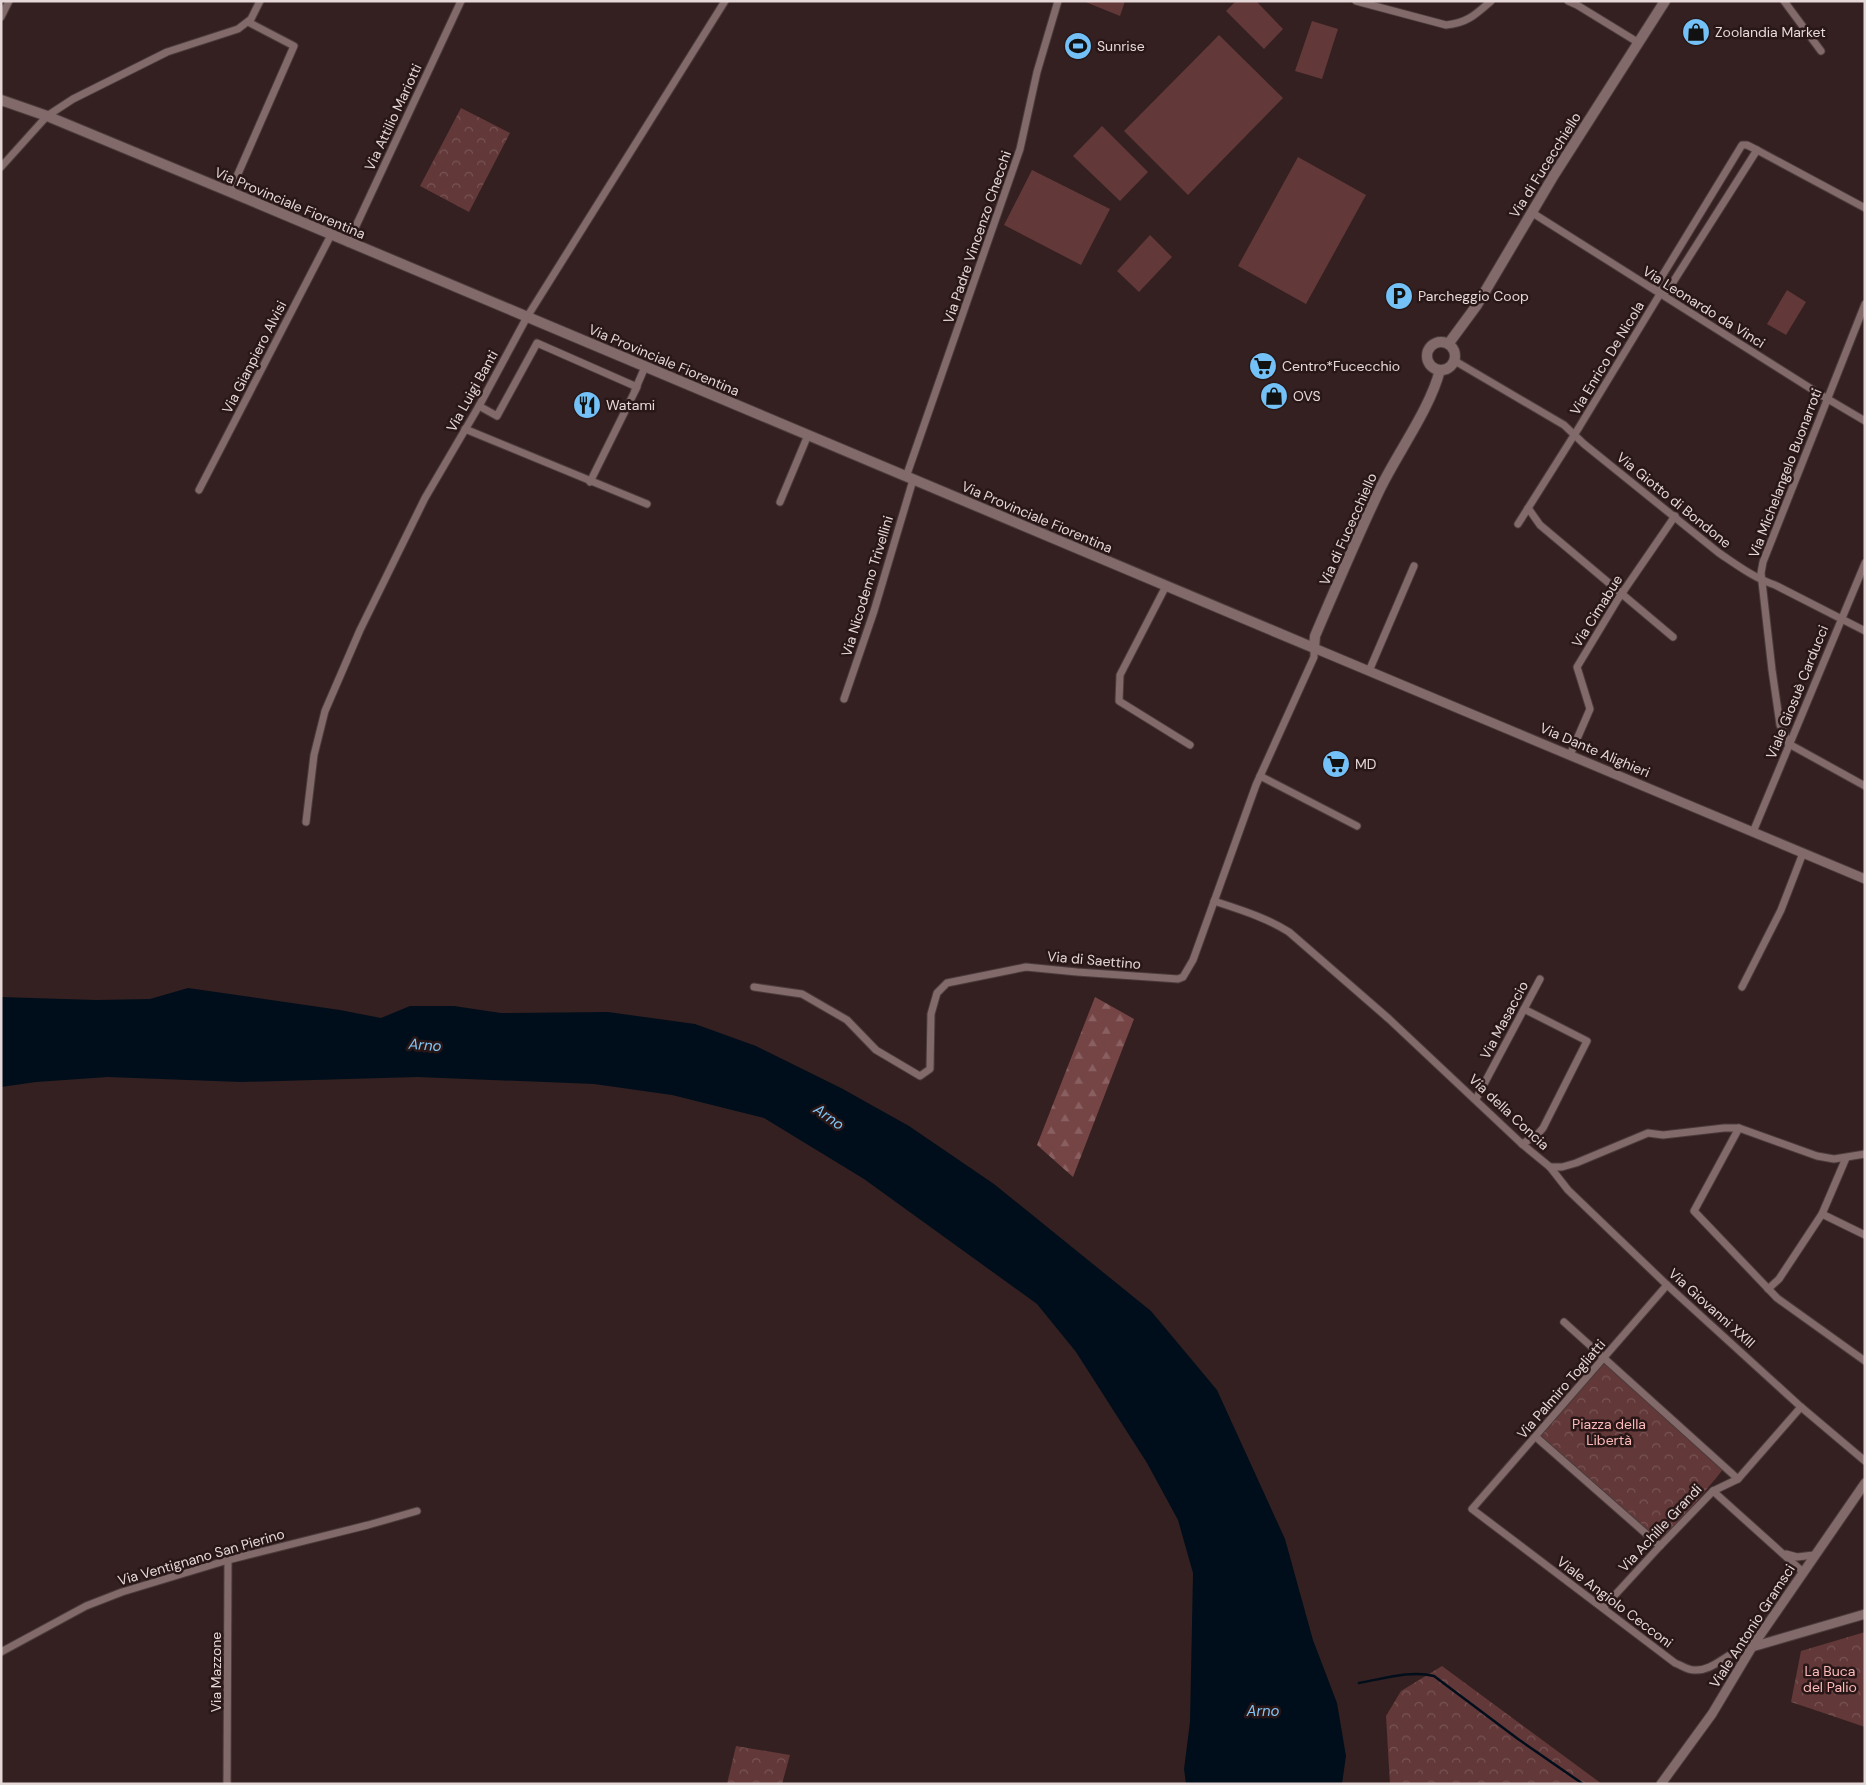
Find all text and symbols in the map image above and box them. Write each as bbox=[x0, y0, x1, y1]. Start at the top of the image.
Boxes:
shop icon: Zoolandia Market bbox=[1681, 17, 1711, 47]
place label: Zoolandia Market bbox=[1715, 23, 1826, 41]
sports icon: Sunrise bbox=[1063, 31, 1093, 61]
place label: Sunrise bbox=[1097, 37, 1145, 55]
street label: Via Attilio Mariotti bbox=[360, 61, 426, 173]
street label: Via di Fucecchiello bbox=[1505, 109, 1585, 221]
street label: Via Padre Vincenzo Checchi bbox=[939, 148, 1015, 326]
street label: Via Provinciale Fiorentina bbox=[212, 163, 368, 243]
street label: Via Leonardo da Vinci bbox=[1639, 262, 1769, 352]
parking icon: Parcheggio Coop bbox=[1384, 281, 1414, 311]
place label: Parcheggio Coop bbox=[1418, 287, 1529, 305]
street label: Via Gianpiero Alvisi bbox=[218, 298, 290, 416]
street label: Via Enrico De Nicola bbox=[1566, 298, 1648, 418]
street label: Via Provinciale Fiorentina bbox=[586, 320, 742, 400]
street label: Via Luigi Banti bbox=[442, 347, 502, 435]
supermarket icon: Centro*Fucecchio bbox=[1248, 351, 1278, 381]
place label: Centro*Fucecchio bbox=[1282, 357, 1400, 375]
shop icon: OVS bbox=[1259, 381, 1289, 411]
street label: Via Michelangelo Buonarroti bbox=[1744, 386, 1826, 560]
place label: OVS bbox=[1293, 387, 1321, 405]
restaurant icon: Watami bbox=[572, 390, 602, 420]
place label: Watami bbox=[606, 396, 655, 414]
street label: Via Giotto di Bondone bbox=[1613, 448, 1735, 552]
street label: Via di Fucecchiello bbox=[1315, 470, 1381, 588]
street label: Via Provinciale Fiorentina bbox=[959, 477, 1115, 557]
street label: Via Nicodemo Trivellini bbox=[837, 513, 897, 659]
street label: Via Cimabue bbox=[1568, 571, 1626, 651]
street label: Viale Giosuè Carducci bbox=[1762, 622, 1832, 762]
street label: Via Dante Alighieri bbox=[1537, 719, 1653, 781]
supermarket icon: MD bbox=[1321, 749, 1351, 779]
place label: MD bbox=[1355, 755, 1376, 773]
street label: Via di Saettino bbox=[1046, 947, 1142, 973]
street label: Via Masaccio bbox=[1476, 978, 1532, 1062]
water label: Arno bbox=[407, 1034, 442, 1056]
street label: Via della Concia bbox=[1465, 1070, 1553, 1154]
water label: Arno bbox=[809, 1099, 848, 1135]
street label: Via Giovanni XXIII bbox=[1665, 1264, 1759, 1352]
street label: Via Palmiro Togliatti bbox=[1513, 1336, 1609, 1442]
park label: Piazza della Libertà bbox=[1572, 1415, 1646, 1449]
street label: Via Achille Grandi bbox=[1615, 1480, 1705, 1576]
street label: Via Ventignano San Pierino bbox=[116, 1525, 286, 1589]
street label: Viale Angiolo Cecconi bbox=[1553, 1552, 1677, 1652]
street label: Viale Antonio Gramsci bbox=[1705, 1561, 1799, 1691]
street label: Via Mazzone bbox=[207, 1632, 225, 1712]
park label: La Buca del Palio bbox=[1803, 1662, 1857, 1696]
water label: Arno bbox=[1245, 1701, 1280, 1721]

